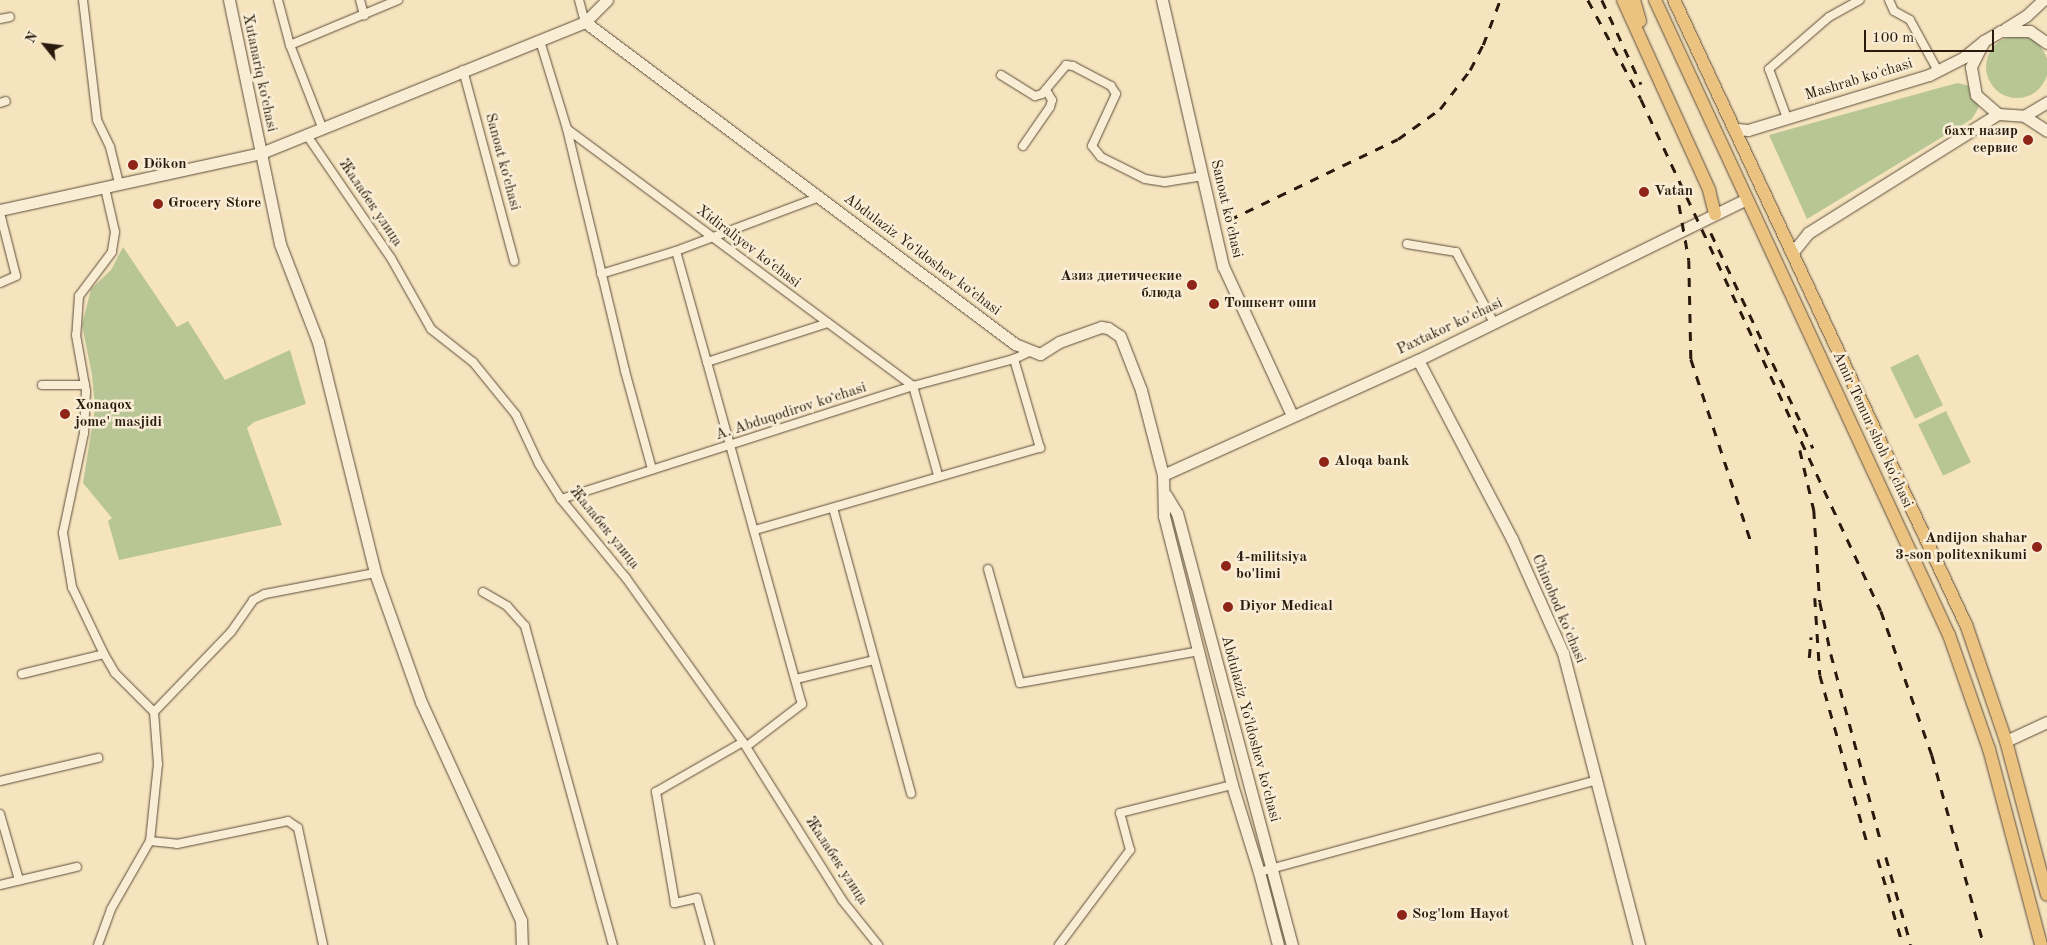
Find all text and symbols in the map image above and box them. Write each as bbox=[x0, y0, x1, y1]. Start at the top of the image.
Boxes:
street label: Xutanariq koʻchasi bbox=[238, 12, 280, 134]
north arrow bbox=[20, 20, 70, 70]
scale bar bbox=[1867, 20, 1997, 52]
text: N bbox=[23, 30, 41, 46]
text: 100 m bbox=[1872, 31, 1914, 46]
street label: Mashrab ko'chasi bbox=[1803, 55, 1915, 105]
street label: Sanoat koʻchasi bbox=[480, 111, 524, 213]
place label: бахт назир сервис bbox=[1944, 122, 2018, 157]
marker: бахт назир сервис bbox=[2022, 134, 2034, 146]
place label: Dökon bbox=[143, 156, 187, 174]
street label: Жалабек улица bbox=[334, 156, 406, 250]
street label: Sanoat ko'chasi bbox=[1206, 158, 1246, 260]
marker: Dökon bbox=[127, 159, 139, 171]
place label: Vatan bbox=[1654, 183, 1693, 201]
marker: Vatan bbox=[1638, 186, 1650, 198]
street label: Abdulaziz Yoʻldoshev koʻchasi bbox=[840, 190, 1004, 320]
place label: Grocery Store bbox=[168, 195, 261, 213]
marker: Grocery Store bbox=[152, 198, 164, 210]
street label: Xidiraliyev koʻchasi bbox=[692, 202, 804, 292]
place label: Азиз диетические блюда bbox=[1060, 267, 1182, 302]
marker: Азиз диетические блюда bbox=[1186, 279, 1198, 291]
place label: Тошкент оши bbox=[1224, 295, 1317, 313]
street label: Paxtakor ko'chasi bbox=[1394, 295, 1506, 359]
marker: Тошкент оши bbox=[1208, 298, 1220, 310]
street label: Amir Temur shoh ko'chasi bbox=[1828, 349, 1916, 511]
street label: A. Abduqodirov koʻchasi bbox=[713, 379, 869, 445]
place label: Xonaqox jome' masjidi bbox=[75, 396, 162, 431]
marker: Xonaqox jome' masjidi bbox=[59, 408, 71, 420]
place label: Aloqa bank bbox=[1334, 453, 1409, 471]
marker: Aloqa bank bbox=[1318, 456, 1330, 468]
street label: Жалабек улица bbox=[565, 483, 643, 573]
place label: Andijon shahar 3-son politexnikumi bbox=[1895, 529, 2027, 564]
marker: Andijon shahar 3-son politexnikumi bbox=[2031, 541, 2043, 553]
place label: 4-militsiya bo'limi bbox=[1236, 548, 1307, 583]
street label: Chinobod ko'chasi bbox=[1527, 552, 1589, 666]
marker: 4-militsiya bo'limi bbox=[1220, 560, 1232, 572]
place label: Diyor Medical bbox=[1239, 598, 1333, 616]
marker: Diyor Medical bbox=[1221, 600, 1235, 614]
street label: Abdulaziz Yoʻldoshev koʻchasi bbox=[1216, 634, 1284, 824]
street label: Жалабек улица bbox=[801, 813, 871, 909]
place label: Sog'lom Hayot bbox=[1412, 906, 1509, 924]
marker: Sog'lom Hayot bbox=[1396, 909, 1408, 921]

